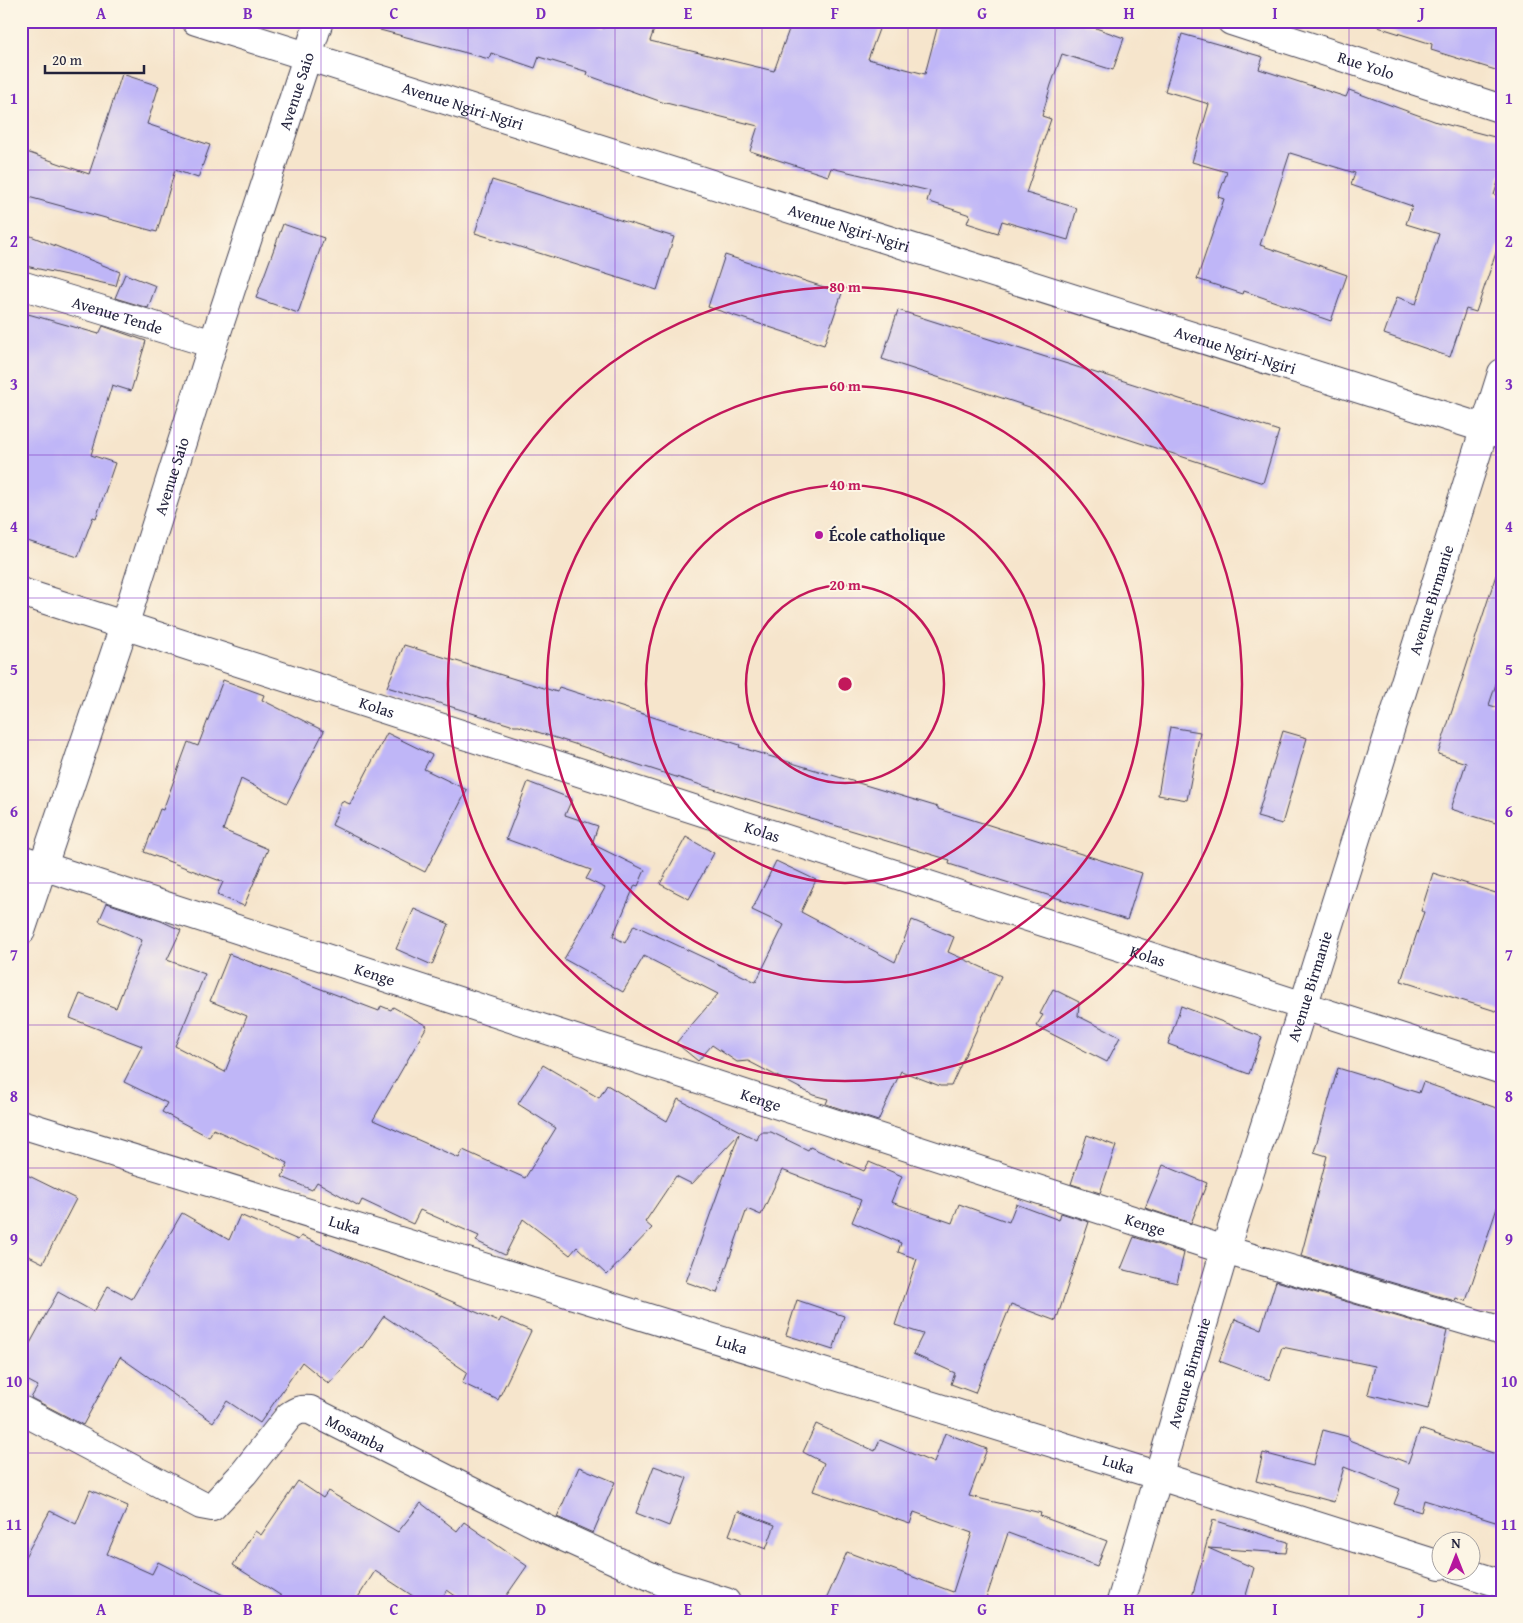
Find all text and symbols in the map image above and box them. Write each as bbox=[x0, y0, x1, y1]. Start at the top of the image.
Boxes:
text: A bbox=[96, 1, 107, 25]
text: B bbox=[243, 1, 253, 25]
text: C bbox=[389, 1, 399, 25]
text: D bbox=[536, 1, 546, 25]
text: E bbox=[684, 1, 693, 25]
text: F bbox=[831, 1, 839, 25]
text: G bbox=[977, 1, 987, 25]
text: H bbox=[1123, 1, 1135, 25]
text: I bbox=[1272, 1, 1278, 25]
text: J bbox=[1416, 1, 1425, 25]
scale bar bbox=[45, 42, 144, 74]
street label: Rue Yolo bbox=[1335, 44, 1398, 85]
text: 20 m bbox=[52, 49, 83, 70]
street label: Avenue Saio bbox=[272, 49, 320, 133]
street label: Avenue Ngiri-Ngiri bbox=[399, 75, 527, 136]
text: 1 bbox=[10, 86, 18, 110]
text: 1 bbox=[1505, 86, 1513, 110]
street label: Avenue Ngiri-Ngiri bbox=[785, 197, 913, 258]
text: 2 bbox=[10, 229, 18, 253]
text: 2 bbox=[1505, 229, 1513, 253]
text: 80 m bbox=[829, 276, 861, 297]
street label: Avenue Tende bbox=[69, 289, 166, 340]
street label: Avenue Ngiri-Ngiri bbox=[1171, 319, 1300, 380]
text: 3 bbox=[10, 372, 18, 396]
text: 3 bbox=[1505, 372, 1513, 396]
text: 60 m bbox=[829, 375, 861, 396]
street label: Avenue Saio bbox=[148, 434, 195, 518]
text: 40 m bbox=[829, 474, 861, 495]
text: 4 bbox=[10, 514, 18, 538]
text: 4 bbox=[1505, 514, 1513, 538]
place label: École catholique bbox=[829, 523, 945, 547]
marker: École catholique bbox=[813, 529, 825, 541]
street label: Avenue Birmanie bbox=[1402, 542, 1459, 658]
text: 20 m bbox=[829, 574, 861, 595]
text: 5 bbox=[10, 657, 18, 681]
text: 5 bbox=[1505, 657, 1513, 681]
centre of rings bbox=[836, 675, 854, 693]
street label: Kolas bbox=[356, 690, 398, 724]
text: 6 bbox=[10, 799, 18, 823]
text: 6 bbox=[1505, 799, 1513, 823]
street label: Kolas bbox=[741, 814, 783, 848]
street label: Avenue Birmanie bbox=[1281, 928, 1338, 1044]
street label: Kolas bbox=[1127, 939, 1169, 973]
text: 7 bbox=[10, 942, 18, 966]
text: 7 bbox=[1505, 942, 1513, 966]
street label: Kenge bbox=[351, 956, 398, 992]
street label: Kenge bbox=[738, 1081, 784, 1117]
text: 8 bbox=[10, 1084, 18, 1108]
text: 8 bbox=[1505, 1084, 1513, 1108]
street label: Kenge bbox=[1122, 1206, 1169, 1242]
street label: Luka bbox=[326, 1208, 364, 1241]
text: 9 bbox=[10, 1227, 18, 1251]
text: 9 bbox=[1505, 1227, 1513, 1251]
street label: Avenue Birmanie bbox=[1161, 1314, 1216, 1431]
street label: Luka bbox=[713, 1328, 751, 1360]
text: 10 bbox=[6, 1369, 22, 1393]
text: 10 bbox=[1501, 1369, 1517, 1393]
street label: Mosamba bbox=[322, 1408, 390, 1458]
street label: Luka bbox=[1100, 1447, 1138, 1480]
text: 11 bbox=[6, 1512, 22, 1536]
text: 11 bbox=[1501, 1512, 1517, 1536]
north arrow bbox=[1430, 1530, 1480, 1580]
text: N bbox=[1451, 1533, 1461, 1553]
text: A bbox=[96, 1597, 107, 1621]
text: B bbox=[243, 1597, 253, 1621]
text: C bbox=[389, 1597, 399, 1621]
text: D bbox=[536, 1597, 546, 1621]
text: E bbox=[684, 1597, 693, 1621]
text: F bbox=[831, 1597, 839, 1621]
text: G bbox=[977, 1597, 987, 1621]
text: H bbox=[1123, 1597, 1135, 1621]
text: I bbox=[1272, 1597, 1278, 1621]
text: J bbox=[1416, 1597, 1425, 1621]

